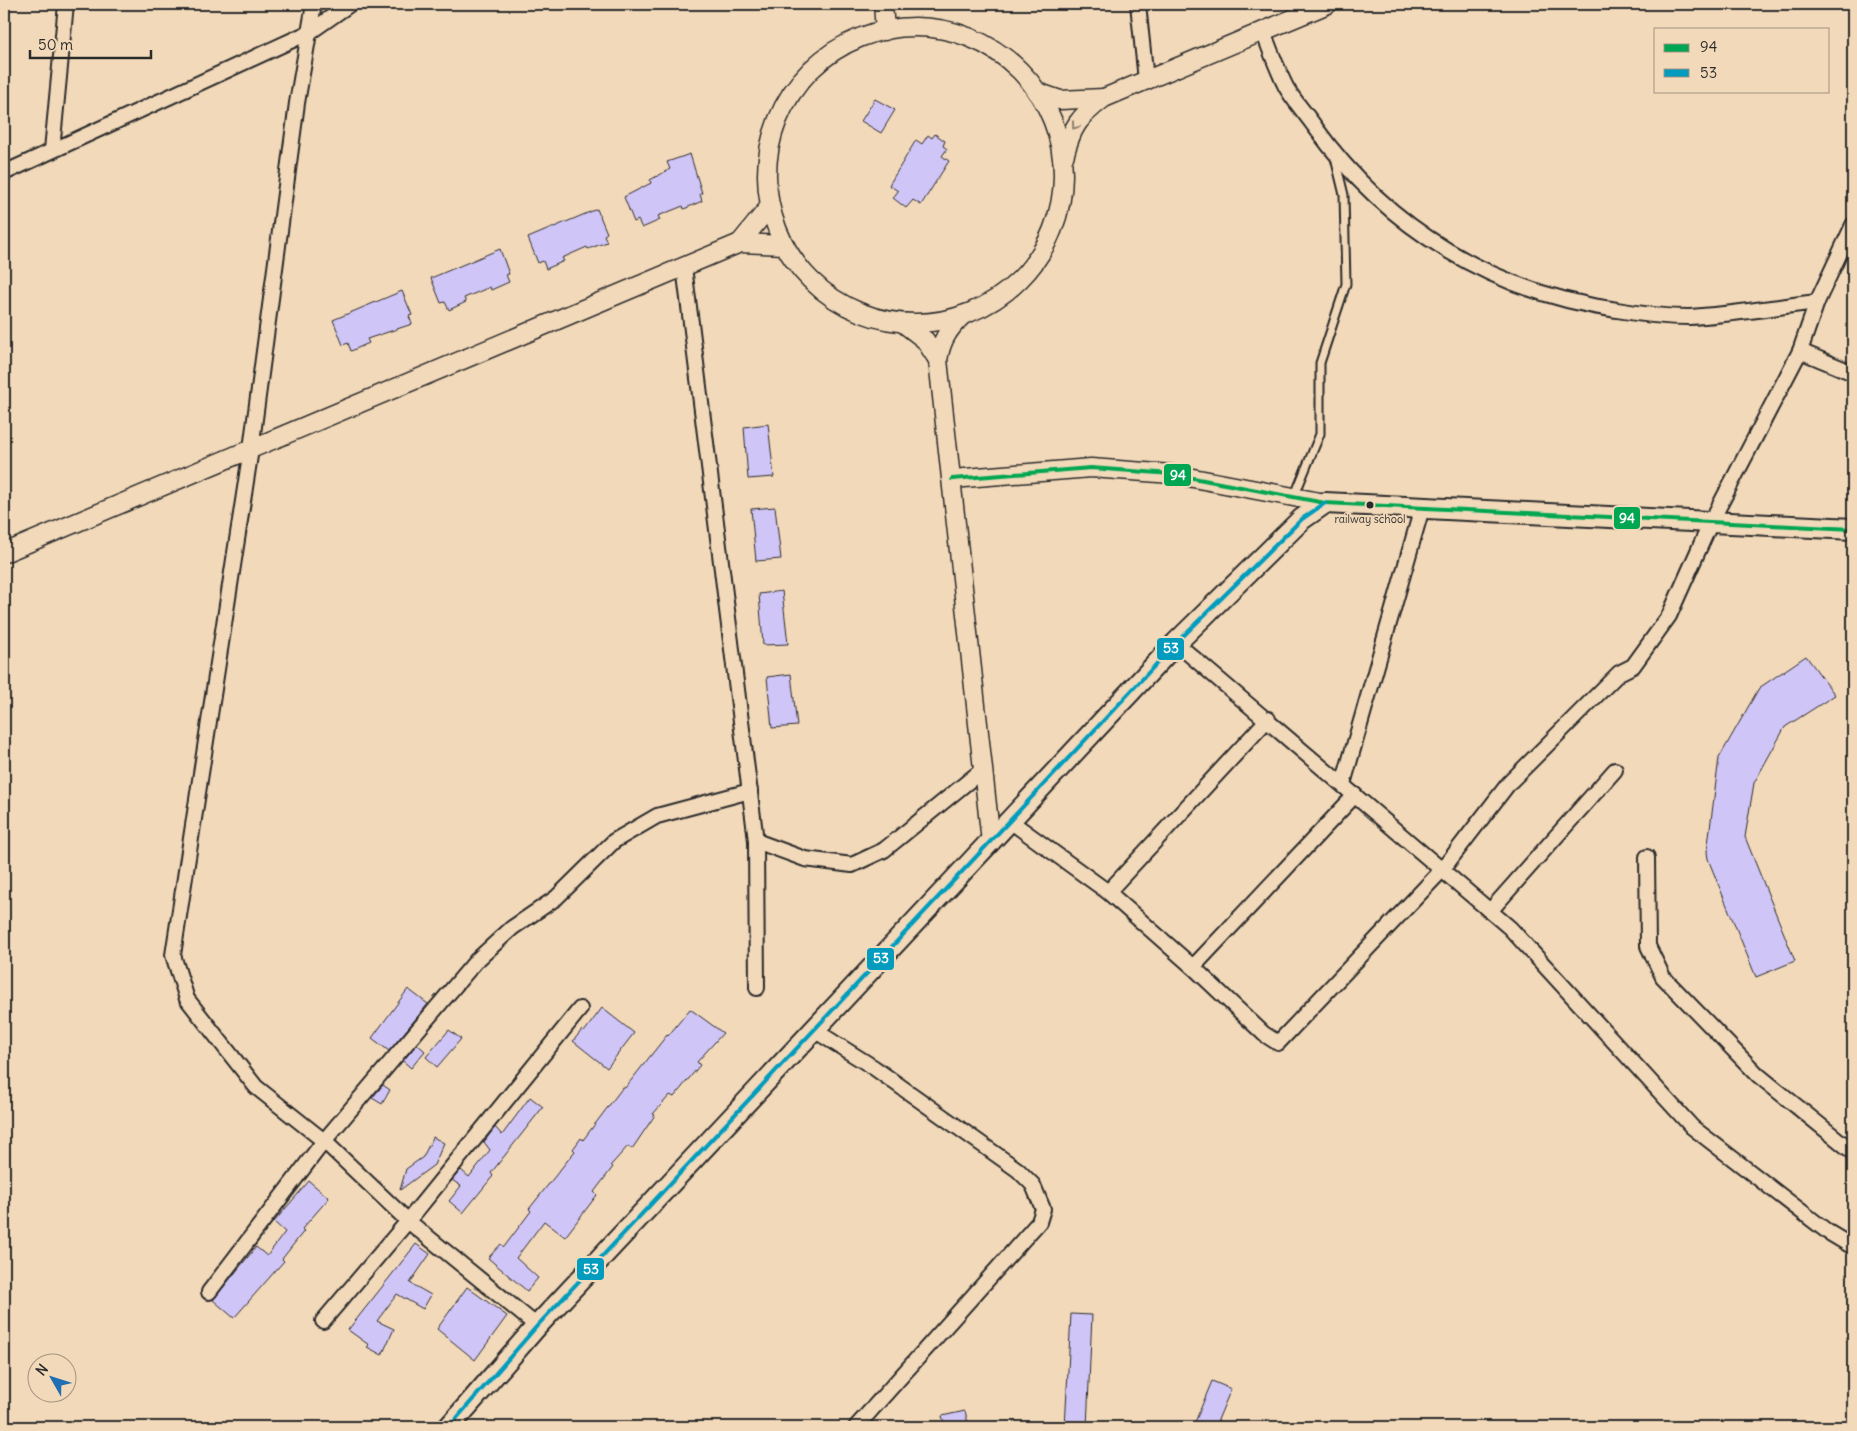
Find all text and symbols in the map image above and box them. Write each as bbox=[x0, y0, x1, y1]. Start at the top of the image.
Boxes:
scale bar bbox=[30, 28, 151, 60]
legend bbox=[1654, 28, 1830, 92]
text: 50 m bbox=[38, 35, 73, 54]
text: 94 bbox=[1700, 37, 1718, 56]
text: 53 bbox=[1700, 63, 1717, 82]
one-way arrow bbox=[1073, 120, 1081, 129]
line badge: 94 bbox=[1163, 463, 1192, 487]
text: 94 bbox=[1170, 466, 1186, 484]
marker: railway school bbox=[1365, 500, 1375, 510]
line badge: 94 bbox=[1613, 506, 1641, 530]
text: 94 bbox=[1619, 509, 1635, 527]
place label: railway school bbox=[1334, 512, 1406, 526]
line badge: 53 bbox=[1156, 637, 1185, 661]
text: 53 bbox=[1163, 639, 1179, 657]
line badge: 53 bbox=[866, 947, 895, 971]
text: 53 bbox=[873, 949, 889, 967]
line badge: 53 bbox=[576, 1257, 605, 1281]
text: 53 bbox=[583, 1260, 599, 1278]
north arrow bbox=[28, 1354, 78, 1404]
text: N bbox=[32, 1360, 52, 1379]

